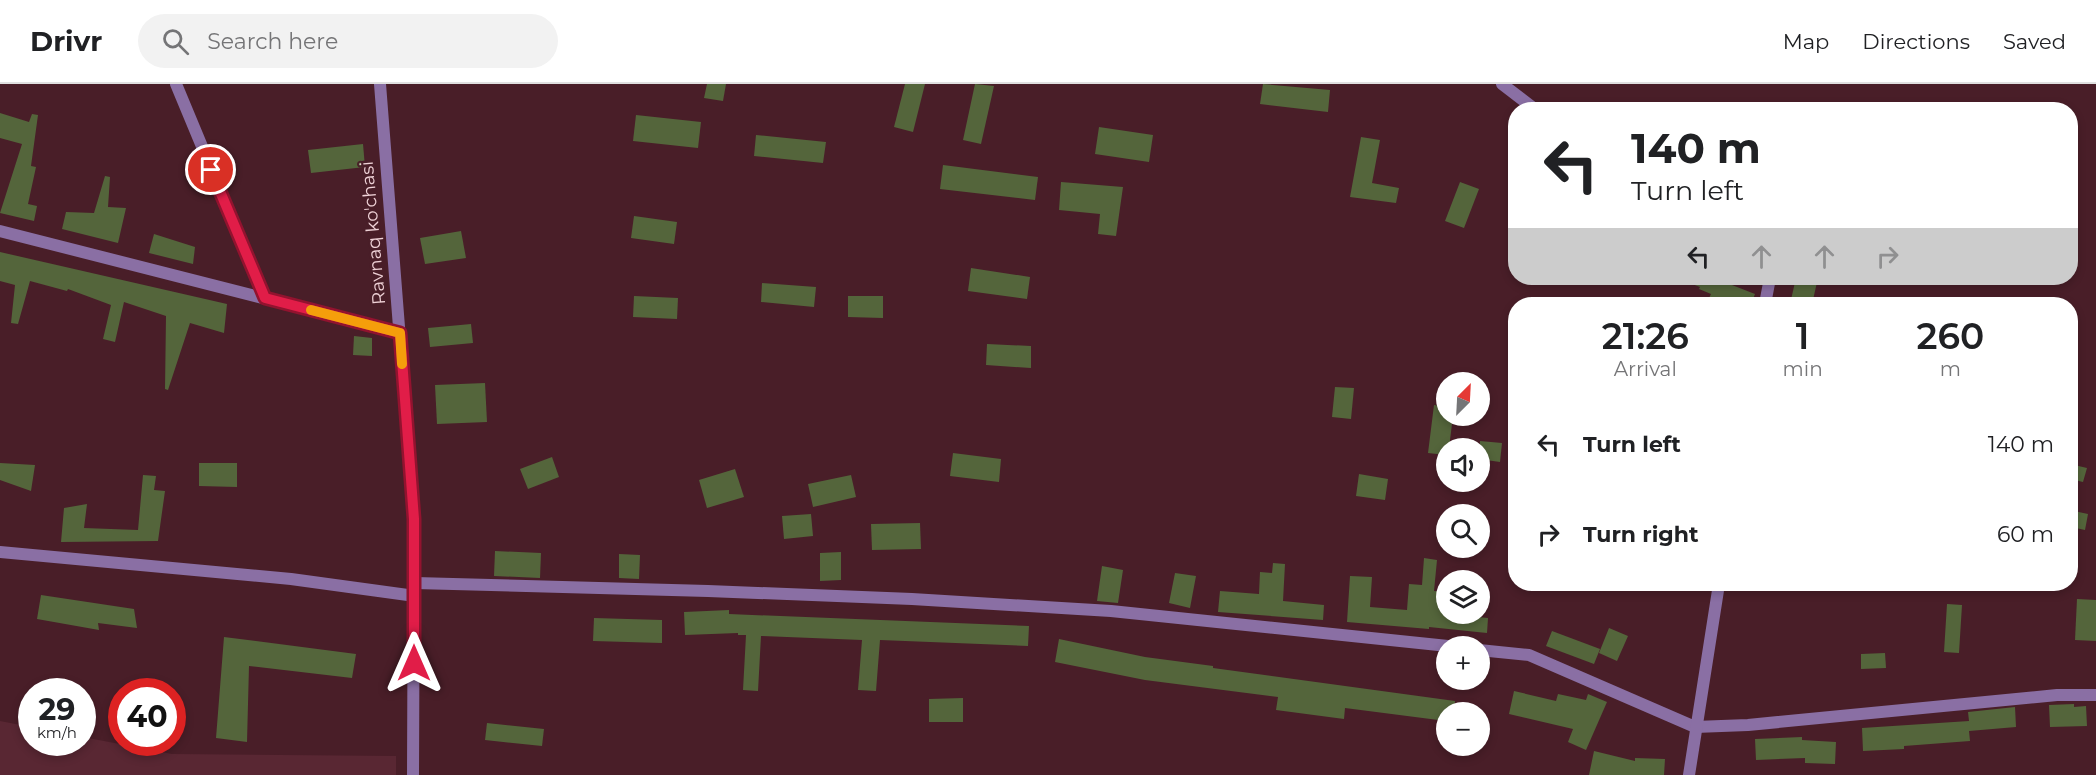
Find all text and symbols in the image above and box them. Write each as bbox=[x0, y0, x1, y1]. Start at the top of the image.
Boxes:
search box bbox=[138, 14, 558, 68]
text: Drivr bbox=[30, 24, 102, 58]
icon: search bbox=[159, 25, 192, 58]
text: Search here bbox=[207, 28, 338, 55]
text: Map bbox=[1783, 29, 1829, 54]
text: Directions bbox=[1862, 29, 1970, 54]
text: Saved bbox=[2003, 29, 2066, 54]
text: 140 m bbox=[1631, 122, 1761, 174]
icon: left bbox=[1532, 126, 1610, 204]
pin bbox=[185, 144, 236, 195]
icon: arrive bbox=[194, 153, 227, 186]
street label: Ravnaq ko'chasi bbox=[356, 160, 390, 306]
text: Turn left bbox=[1631, 174, 1744, 207]
icon: left bbox=[1682, 240, 1715, 273]
icon: ahead bbox=[1745, 240, 1778, 273]
icon: ahead bbox=[1808, 240, 1841, 273]
icon: right bbox=[1871, 240, 1904, 273]
text: 21:26 bbox=[1602, 314, 1689, 358]
text: 1 bbox=[1796, 314, 1809, 358]
text: 260 bbox=[1916, 314, 1984, 358]
text: Arrival bbox=[1614, 357, 1677, 381]
text: min bbox=[1783, 357, 1823, 381]
text: m bbox=[1940, 357, 1961, 381]
north arrow bbox=[1436, 372, 1490, 426]
map controls bbox=[1436, 372, 1490, 756]
icon: left bbox=[1532, 428, 1565, 461]
text: Turn left bbox=[1583, 431, 1681, 458]
text: 140 m bbox=[1988, 431, 2054, 458]
button: sound bbox=[1436, 438, 1490, 492]
button: search bbox=[1436, 504, 1490, 558]
icon: right bbox=[1532, 518, 1565, 551]
text: Turn right bbox=[1583, 521, 1698, 548]
text: 60 m bbox=[1997, 521, 2054, 548]
button: layers bbox=[1436, 570, 1490, 624]
position arrow bbox=[382, 631, 446, 695]
button: + bbox=[1436, 636, 1490, 690]
speed limit sign: 40 bbox=[108, 678, 186, 756]
text: 29 bbox=[39, 691, 75, 728]
button: − bbox=[1436, 702, 1490, 756]
text: km/h bbox=[37, 723, 77, 742]

